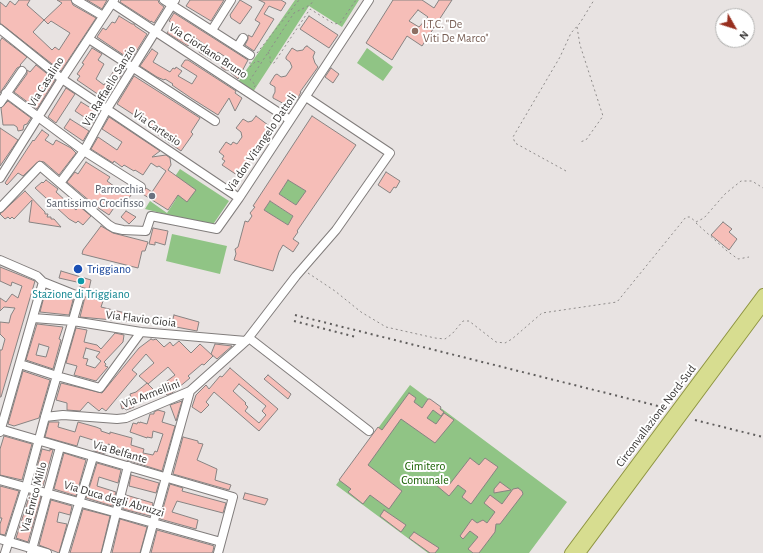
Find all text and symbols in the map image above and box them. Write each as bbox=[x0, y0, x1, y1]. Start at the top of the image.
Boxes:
north arrow bbox=[715, 8, 755, 48]
place label: I.T.C. "De Viti De Marco" bbox=[423, 17, 488, 45]
street label: Via Giordano Bruno bbox=[166, 20, 250, 82]
marker: I.T.C. "De Viti De Marco" bbox=[410, 26, 420, 36]
text: N bbox=[737, 29, 751, 42]
street label: Via Raffaello Sanzio bbox=[79, 43, 139, 129]
street label: Via Casalino bbox=[25, 54, 67, 110]
street label: Via don Vitangelo Dattoli bbox=[222, 90, 300, 196]
street label: Via Cartesio bbox=[130, 107, 184, 149]
place label: Parrocchia Santissimo Crocifisso bbox=[46, 182, 144, 210]
marker: Parrocchia Santissimo Crocifisso bbox=[147, 191, 157, 201]
place label: Triggiano bbox=[87, 262, 131, 276]
marker: Triggiano bbox=[72, 263, 84, 275]
marker: Stazione di Triggiano bbox=[76, 276, 86, 286]
place label: Stazione di Triggiano bbox=[32, 287, 130, 301]
street label: Via Flavio Gioia bbox=[105, 308, 177, 330]
street label: Circonvallazione Nord-Sud bbox=[613, 362, 699, 470]
street label: Via Armellini bbox=[120, 376, 182, 412]
street label: Via Belfante bbox=[91, 437, 149, 467]
park label: Cimitero Comunale bbox=[401, 459, 449, 487]
street label: Via Enrico Millo bbox=[18, 460, 50, 534]
street label: Via Duca degli Abruzzi bbox=[62, 478, 166, 520]

